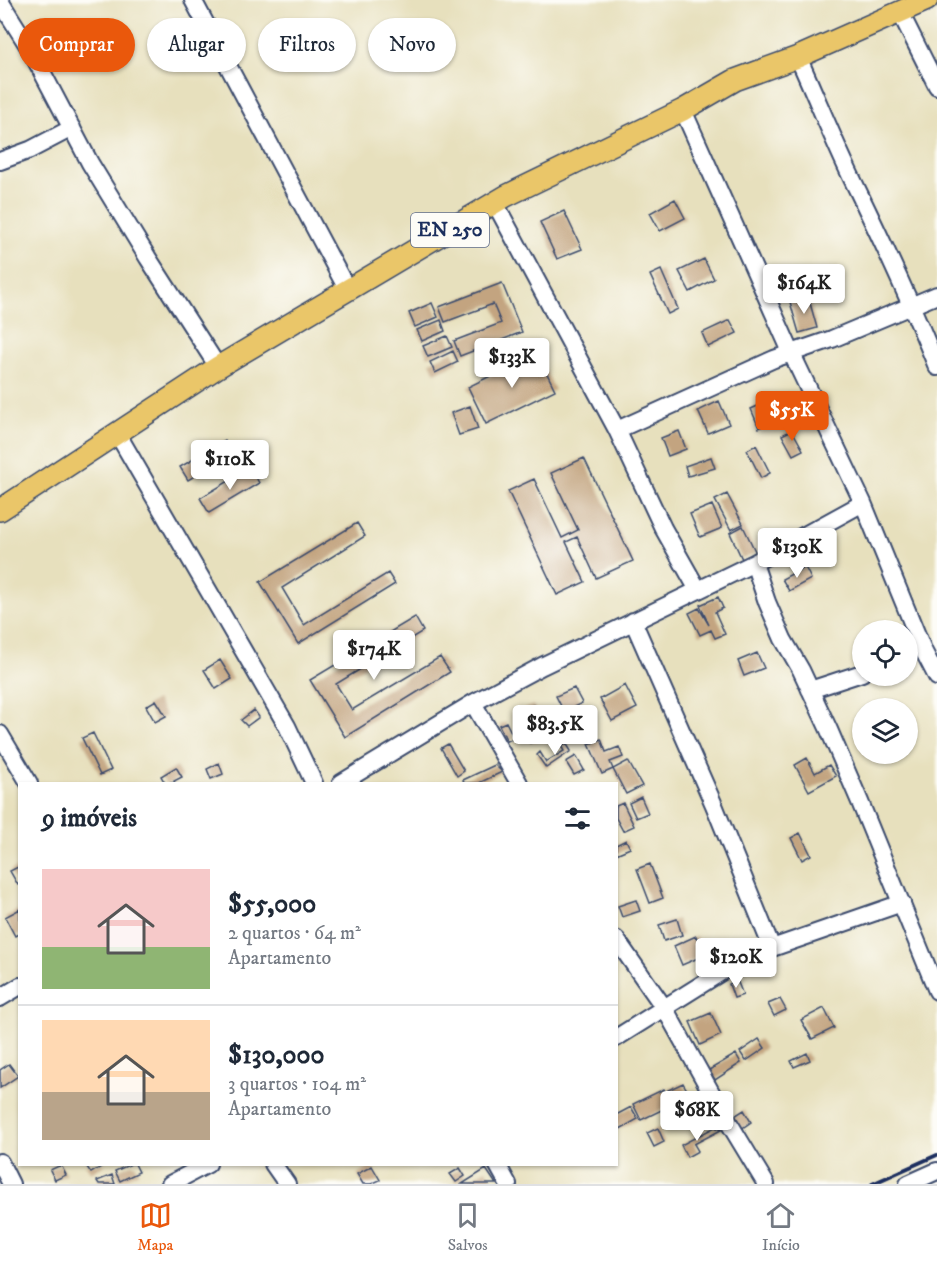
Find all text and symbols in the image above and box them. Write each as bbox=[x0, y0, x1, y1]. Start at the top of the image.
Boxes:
chip: Comprar bbox=[18, 18, 135, 72]
chip: Alugar bbox=[147, 18, 246, 72]
chip: Filtros bbox=[258, 18, 356, 72]
chip: Novo bbox=[368, 18, 456, 72]
road number: EN 250 bbox=[411, 213, 489, 247]
pin: $164K bbox=[762, 264, 846, 315]
text: $164K bbox=[777, 271, 831, 296]
pin: $133K bbox=[470, 338, 554, 389]
text: $133K bbox=[488, 345, 536, 370]
pin: $55K bbox=[756, 391, 828, 442]
text: $55K bbox=[770, 398, 814, 423]
pin: $110K bbox=[188, 440, 272, 491]
text: $110K bbox=[205, 447, 255, 472]
pin: $130K bbox=[755, 528, 839, 579]
text: $130K bbox=[772, 535, 822, 560]
map controls bbox=[852, 620, 918, 764]
button: locate bbox=[852, 620, 918, 686]
pin: $174K bbox=[332, 630, 416, 681]
text: $174K bbox=[347, 637, 401, 662]
button: layers bbox=[852, 698, 918, 764]
pin: $83.5K bbox=[506, 705, 604, 756]
text: $83.5K bbox=[527, 712, 583, 737]
text: 9 imóveis bbox=[42, 802, 137, 835]
icon: filters bbox=[561, 802, 594, 835]
text: $55,000 bbox=[228, 888, 316, 921]
icon: home bbox=[90, 893, 162, 965]
text: 2 quartos · 64 m² bbox=[228, 921, 361, 946]
pin: $120K bbox=[694, 938, 778, 989]
text: $120K bbox=[710, 945, 762, 970]
text: Apartamento bbox=[228, 946, 331, 971]
text: $130,000 bbox=[228, 1039, 324, 1072]
icon: home bbox=[90, 1044, 162, 1116]
text: 3 quartos · 104 m² bbox=[228, 1072, 366, 1097]
pin: $68K bbox=[661, 1091, 733, 1142]
text: Apartamento bbox=[228, 1097, 331, 1122]
text: $68K bbox=[674, 1098, 720, 1123]
tab: Mapa bbox=[137, 1199, 173, 1255]
tab: Salvos bbox=[448, 1199, 488, 1255]
tab: Início bbox=[762, 1199, 800, 1255]

